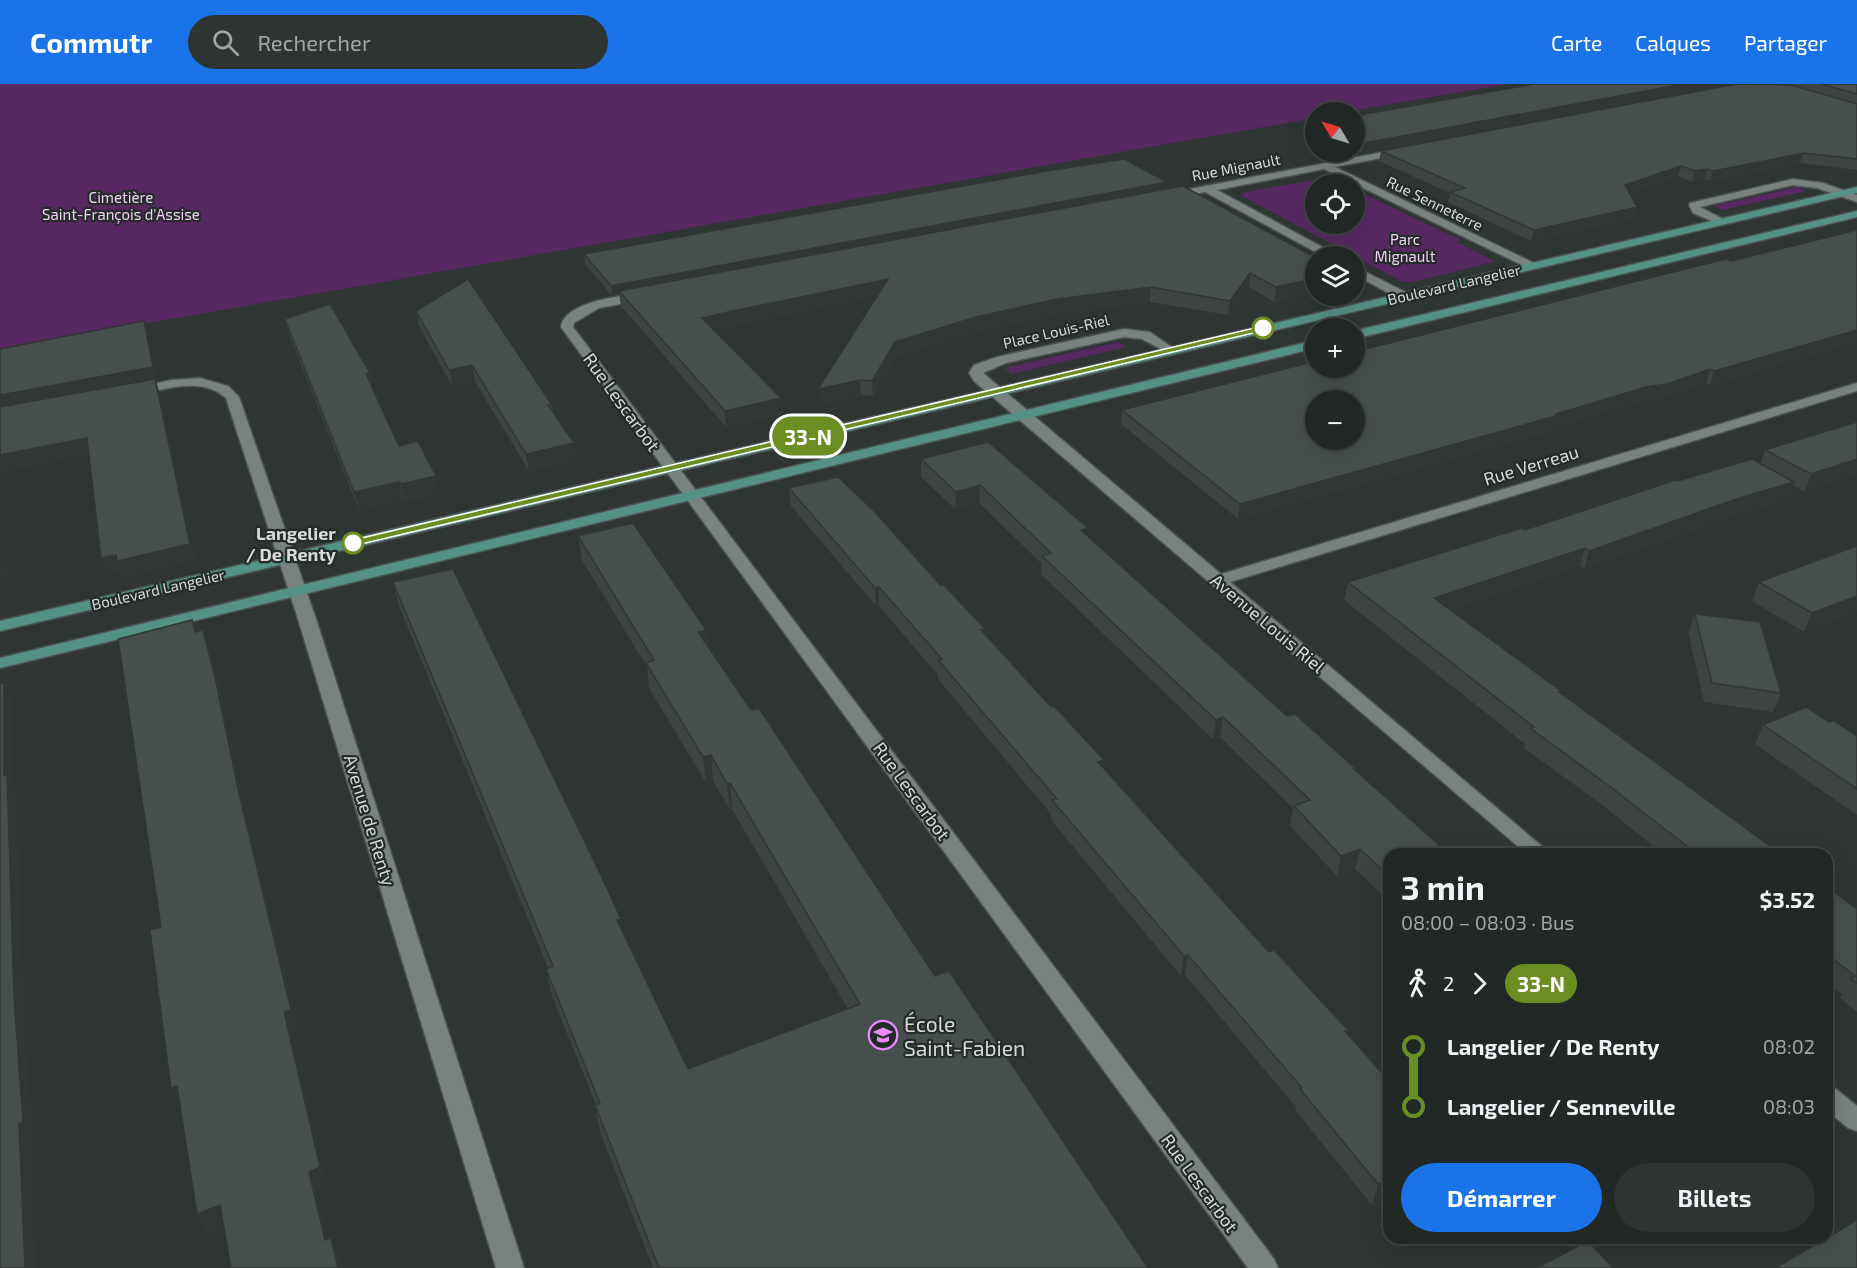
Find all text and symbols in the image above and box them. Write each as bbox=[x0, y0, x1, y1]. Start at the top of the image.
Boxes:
search box bbox=[188, 15, 608, 69]
text: Commutr bbox=[30, 25, 152, 59]
icon: search bbox=[209, 26, 242, 59]
text: Rechercher bbox=[257, 29, 371, 55]
text: Carte bbox=[1551, 30, 1602, 55]
text: Calques bbox=[1635, 30, 1711, 55]
text: Partager bbox=[1744, 30, 1827, 55]
north arrow bbox=[1305, 102, 1365, 162]
map controls bbox=[1305, 102, 1365, 450]
street label: Rue Mignault bbox=[1190, 150, 1282, 184]
street label: Rue Senneterre bbox=[1384, 172, 1486, 234]
button: locate bbox=[1305, 174, 1365, 234]
park label: Cimetière Saint-François d'Assise bbox=[42, 188, 200, 224]
park label: Parc Mignault bbox=[1375, 230, 1436, 265]
button: layers bbox=[1305, 246, 1365, 306]
street label: Boulevard Langelier bbox=[1386, 260, 1522, 308]
street label: Place Louis-Riel bbox=[1001, 310, 1111, 352]
unlabelled marker bbox=[1252, 317, 1274, 339]
button: + bbox=[1305, 318, 1365, 378]
street label: Rue Lescarbot bbox=[579, 348, 665, 456]
button: − bbox=[1305, 390, 1365, 450]
line badge: 33-N bbox=[766, 416, 850, 456]
text: 33-N bbox=[784, 424, 832, 449]
street label: Rue Verreau bbox=[1481, 440, 1581, 490]
place label: Langelier / De Renty bbox=[246, 522, 337, 565]
marker: Langelier / De Renty bbox=[342, 532, 364, 554]
street label: Boulevard Langelier bbox=[90, 565, 226, 613]
street label: Avenue Louis Riel bbox=[1206, 569, 1330, 678]
street label: Rue Lescarbot bbox=[869, 737, 955, 845]
street label: Avenue de Renty bbox=[340, 752, 401, 889]
text: 3 min bbox=[1401, 867, 1485, 907]
text: $3.52 bbox=[1759, 886, 1815, 912]
text: 08:00 – 08:03 · Bus bbox=[1401, 910, 1575, 934]
icon: walk bbox=[1401, 967, 1434, 1000]
icon: forward bbox=[1463, 967, 1496, 1000]
text: 2 bbox=[1443, 971, 1454, 995]
text: 33-N bbox=[1517, 971, 1565, 996]
place label: École Saint-Fabien bbox=[904, 1011, 1025, 1060]
school or university icon: École Saint-Fabien bbox=[867, 1019, 899, 1051]
text: Langelier / De Renty bbox=[1447, 1033, 1659, 1059]
text: 08:02 bbox=[1763, 1034, 1815, 1058]
text: Langelier / Senneville bbox=[1447, 1093, 1675, 1119]
text: 08:03 bbox=[1763, 1094, 1815, 1118]
street label: Rue Lescarbot bbox=[1157, 1129, 1243, 1237]
button: Démarrer bbox=[1401, 1163, 1602, 1232]
button: Billets bbox=[1614, 1163, 1815, 1232]

